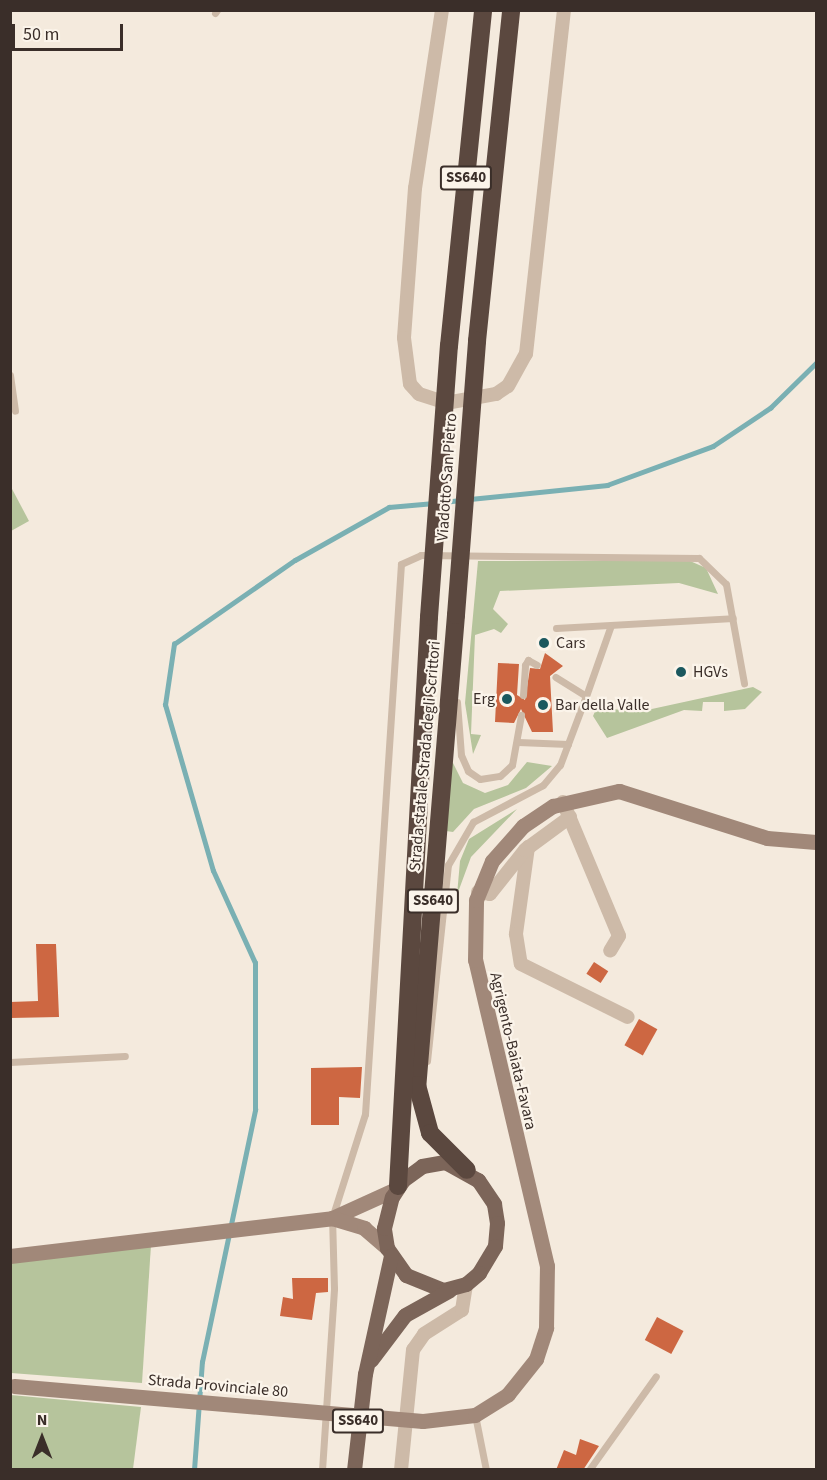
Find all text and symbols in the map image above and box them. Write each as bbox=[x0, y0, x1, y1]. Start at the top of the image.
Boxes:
scale bar bbox=[15, 12, 126, 50]
text: 50 m bbox=[23, 22, 59, 47]
road number: SS640 bbox=[439, 166, 493, 190]
street label: Viadotto San Pietro bbox=[433, 412, 461, 542]
place label: Cars bbox=[556, 633, 585, 653]
marker: Cars bbox=[537, 636, 551, 650]
street label: Strada statale Strada degli Scrittori bbox=[405, 640, 445, 872]
place label: HGVs bbox=[693, 662, 728, 682]
marker: HGVs bbox=[674, 665, 688, 679]
place label: Erg bbox=[473, 689, 495, 709]
marker: Erg bbox=[500, 692, 514, 706]
place label: Bar della Valle bbox=[555, 695, 650, 715]
marker: Bar della Valle bbox=[536, 698, 550, 712]
road number: SS640 bbox=[406, 889, 460, 913]
street label: Agrigento-Baiata-Favara bbox=[486, 970, 540, 1132]
street label: Strada Provinciale 80 bbox=[147, 1370, 289, 1402]
north arrow bbox=[12, 1408, 72, 1468]
text: N bbox=[37, 1409, 47, 1431]
road number: SS640 bbox=[331, 1409, 385, 1433]

